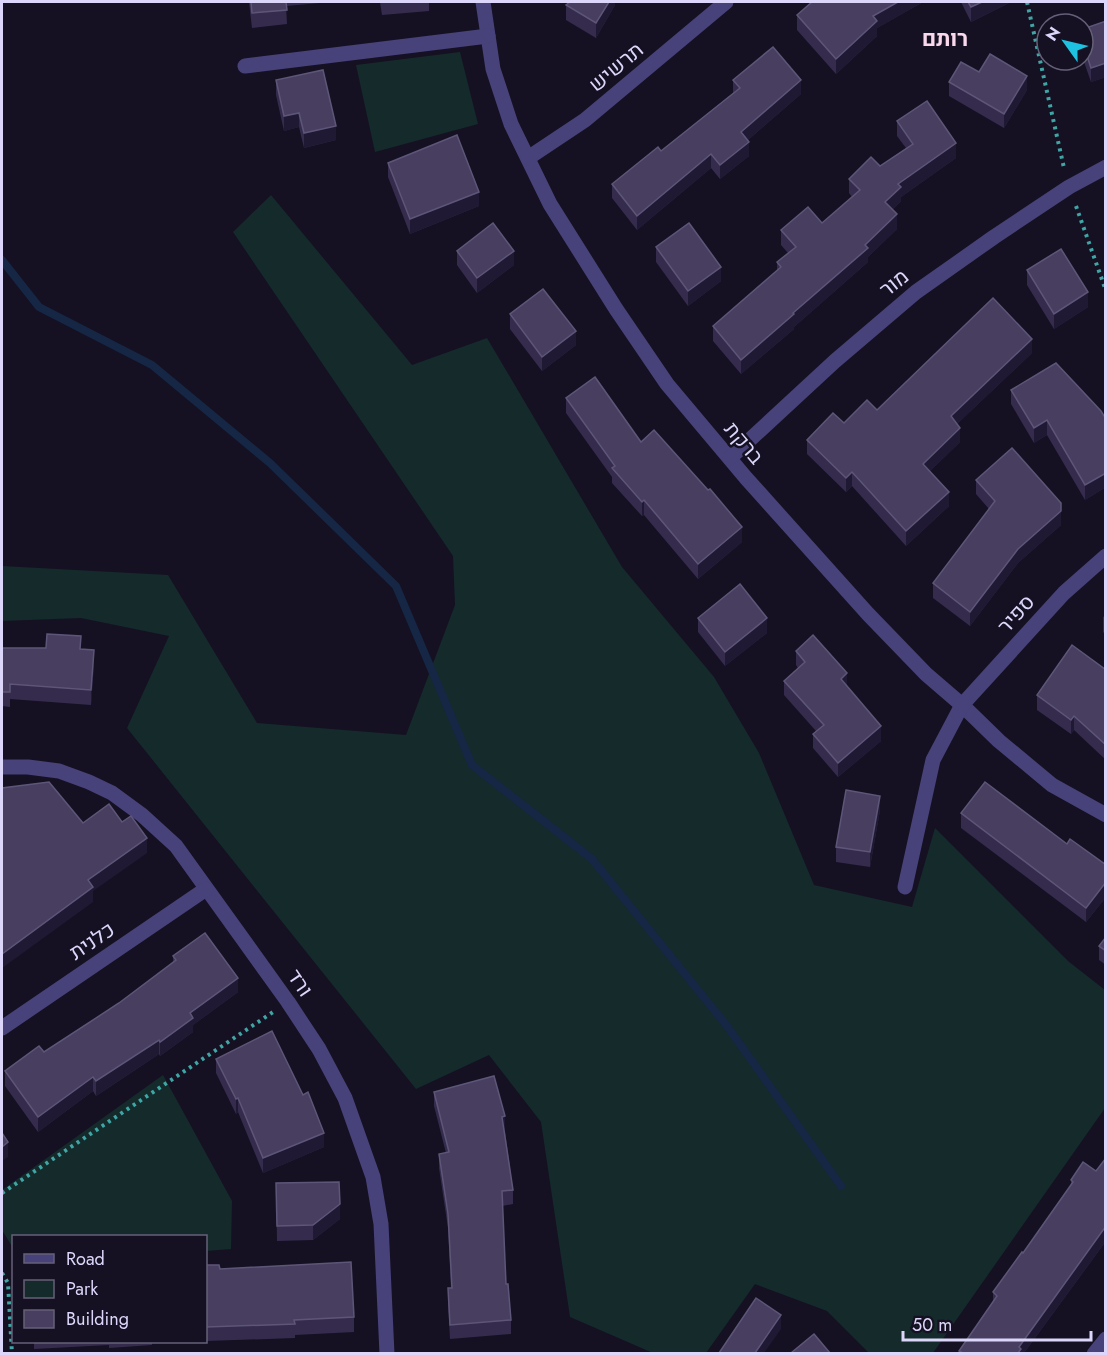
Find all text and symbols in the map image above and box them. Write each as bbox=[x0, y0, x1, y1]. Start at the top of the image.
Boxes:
north arrow bbox=[1035, 12, 1095, 72]
district label: רותם bbox=[922, 22, 968, 54]
text: N bbox=[1040, 22, 1066, 46]
street label: תרשיש bbox=[582, 35, 650, 99]
street label: מור bbox=[873, 262, 915, 304]
street label: ברקת bbox=[717, 415, 771, 471]
street label: ספיר bbox=[990, 588, 1042, 640]
street label: כלנית bbox=[63, 915, 121, 967]
street label: ורד bbox=[280, 963, 320, 1003]
legend bbox=[12, 1235, 207, 1343]
text: Road bbox=[66, 1246, 105, 1272]
text: Park bbox=[66, 1276, 98, 1302]
scale bar bbox=[903, 1304, 1090, 1342]
text: Building bbox=[66, 1306, 129, 1332]
text: 50 m bbox=[912, 1312, 952, 1338]

